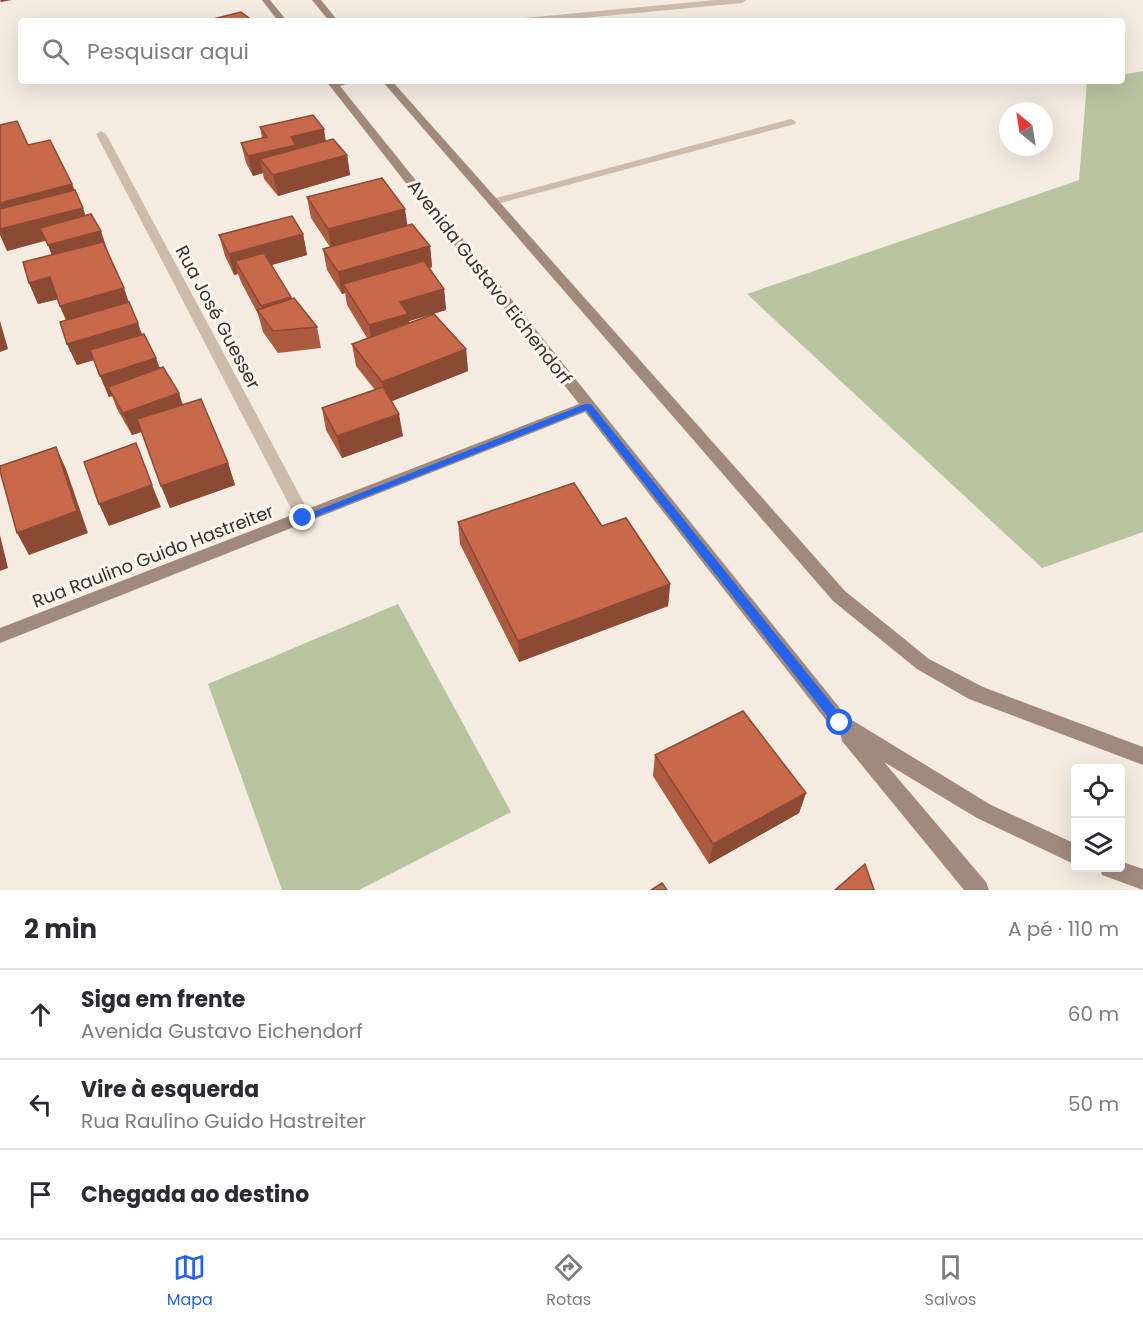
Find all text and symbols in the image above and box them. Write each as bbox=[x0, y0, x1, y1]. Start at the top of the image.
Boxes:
search box bbox=[18, 18, 1125, 84]
icon: search bbox=[39, 35, 72, 68]
text: Pesquisar aqui bbox=[87, 36, 249, 67]
north arrow bbox=[999, 102, 1053, 156]
street label: Avenida Gustavo Eichendorf bbox=[402, 174, 578, 390]
street label: Rua José Guesser bbox=[170, 241, 267, 393]
street label: Rua Raulino Guido Hastreiter bbox=[29, 498, 277, 614]
route end bbox=[289, 504, 315, 530]
route start bbox=[826, 709, 852, 735]
map controls bbox=[1071, 764, 1125, 872]
button: locate bbox=[1071, 764, 1125, 818]
button: layers bbox=[1071, 818, 1125, 872]
text: 2 min bbox=[24, 911, 97, 947]
text: A pé · 110 m bbox=[1008, 915, 1119, 943]
text: Siga em frente bbox=[81, 984, 245, 1015]
icon: ahead bbox=[24, 998, 57, 1031]
text: 60 m bbox=[1068, 1000, 1119, 1028]
text: Avenida Gustavo Eichendorf bbox=[81, 1017, 363, 1045]
text: Vire à esquerda bbox=[81, 1074, 259, 1105]
icon: left bbox=[24, 1088, 57, 1121]
text: 50 m bbox=[1068, 1090, 1119, 1118]
text: Rua Raulino Guido Hastreiter bbox=[81, 1107, 366, 1135]
icon: arrive bbox=[24, 1178, 57, 1211]
text: Chegada ao destino bbox=[81, 1179, 309, 1210]
tab: Mapa bbox=[167, 1251, 213, 1312]
tab: Rotas bbox=[546, 1251, 591, 1312]
tab: Salvos bbox=[925, 1251, 976, 1312]

